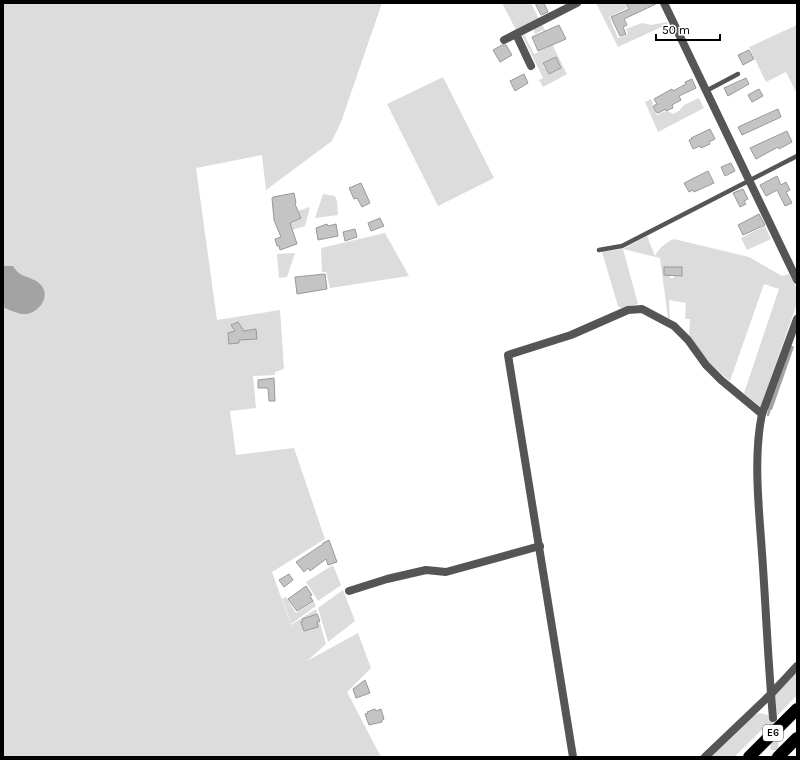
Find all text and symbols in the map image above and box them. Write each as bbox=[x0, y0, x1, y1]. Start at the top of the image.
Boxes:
scale bar bbox=[656, 16, 720, 42]
text: 50 m bbox=[662, 23, 690, 37]
road number: E6 bbox=[763, 725, 783, 741]

